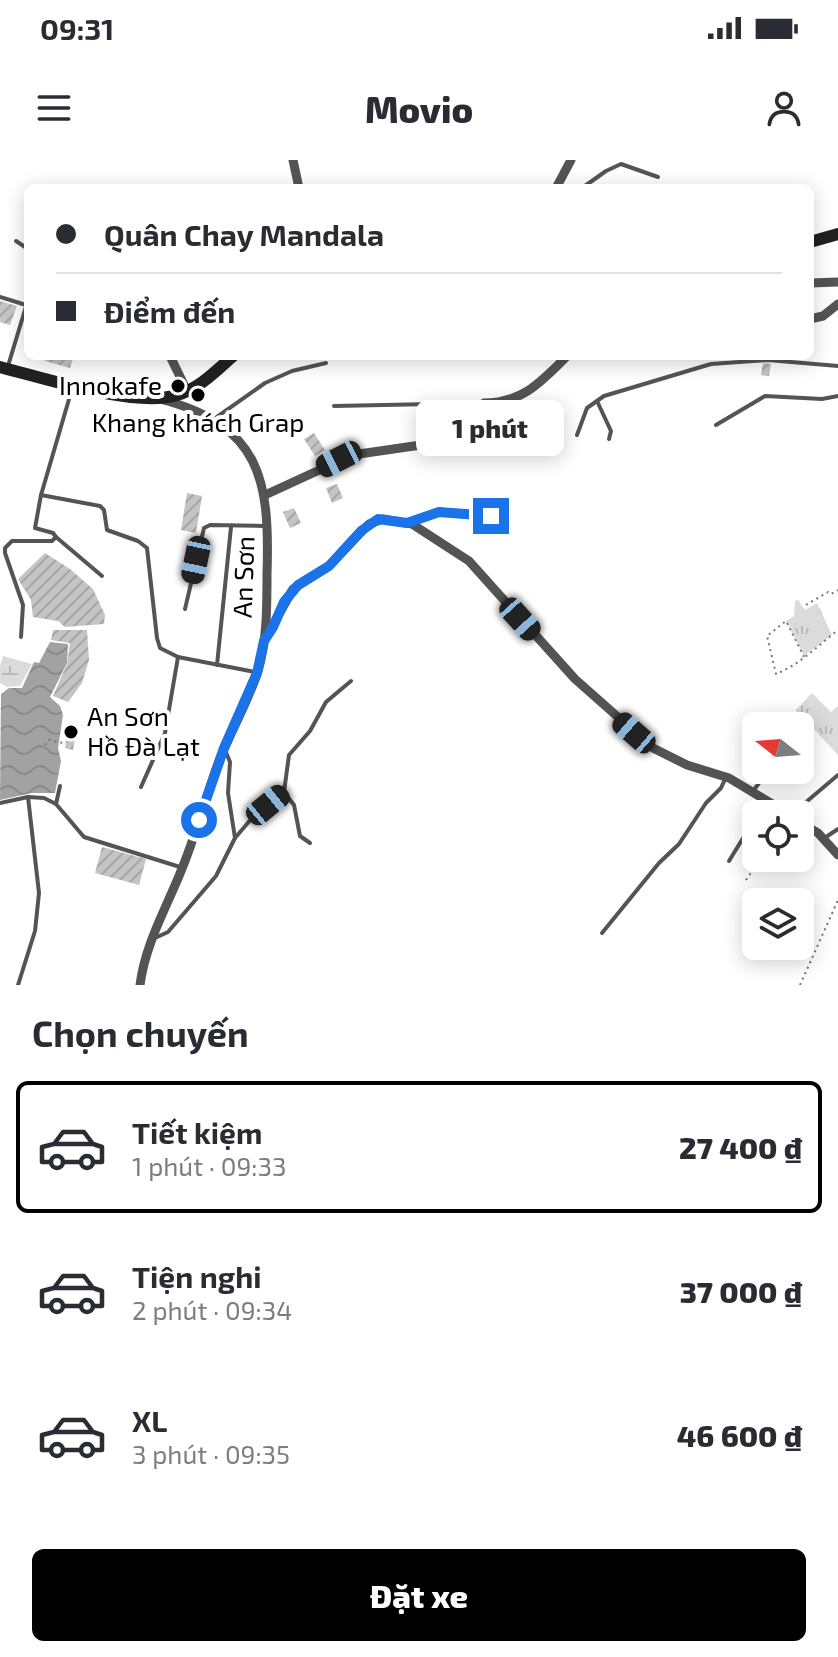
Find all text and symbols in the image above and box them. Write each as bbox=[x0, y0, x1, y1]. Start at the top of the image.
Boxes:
text: 09:31 bbox=[40, 10, 114, 46]
icon: menu bbox=[32, 86, 76, 130]
icon: person bbox=[762, 86, 806, 130]
text: Movio bbox=[365, 87, 473, 130]
text: Quân Chay Mandala bbox=[104, 216, 384, 252]
text: Điểm đến bbox=[104, 293, 235, 329]
place label: Innokafe bbox=[59, 369, 162, 400]
marker: Innokafe bbox=[169, 377, 187, 395]
marker: Khang khách Grap bbox=[189, 386, 207, 404]
callout: 1 phút bbox=[417, 400, 565, 456]
place label: Khang khách Grap bbox=[92, 406, 304, 437]
text: 1 phút bbox=[452, 412, 528, 443]
car bbox=[312, 437, 366, 481]
route end bbox=[473, 498, 509, 534]
car bbox=[179, 534, 213, 586]
street label: An Sơn bbox=[226, 536, 259, 618]
car bbox=[495, 593, 545, 645]
place label: An Sơn Hồ Đà Lạt bbox=[87, 700, 200, 761]
car bbox=[608, 708, 660, 758]
north arrow bbox=[742, 712, 814, 784]
map controls bbox=[742, 712, 814, 960]
marker: An Sơn Hồ Đà Lạt bbox=[62, 723, 80, 741]
car bbox=[242, 781, 294, 829]
button: locate bbox=[742, 800, 814, 872]
route start bbox=[181, 802, 217, 838]
button: layers bbox=[742, 888, 814, 960]
text: Chọn chuyến bbox=[32, 1011, 249, 1054]
icon: car bbox=[36, 1111, 108, 1183]
text: Tiết kiệm bbox=[132, 1114, 262, 1150]
text: 27 400 ₫ bbox=[679, 1129, 802, 1165]
text: 1 phút · 09:33 bbox=[132, 1150, 286, 1181]
icon: car bbox=[36, 1255, 108, 1327]
text: Tiện nghi bbox=[132, 1258, 262, 1294]
text: 37 000 ₫ bbox=[680, 1273, 802, 1309]
text: 2 phút · 09:34 bbox=[132, 1294, 292, 1325]
icon: car bbox=[36, 1399, 108, 1471]
text: XL bbox=[132, 1402, 167, 1438]
text: 46 600 ₫ bbox=[677, 1417, 802, 1453]
text: 3 phút · 09:35 bbox=[132, 1438, 290, 1469]
button: Đặt xe bbox=[32, 1549, 806, 1641]

